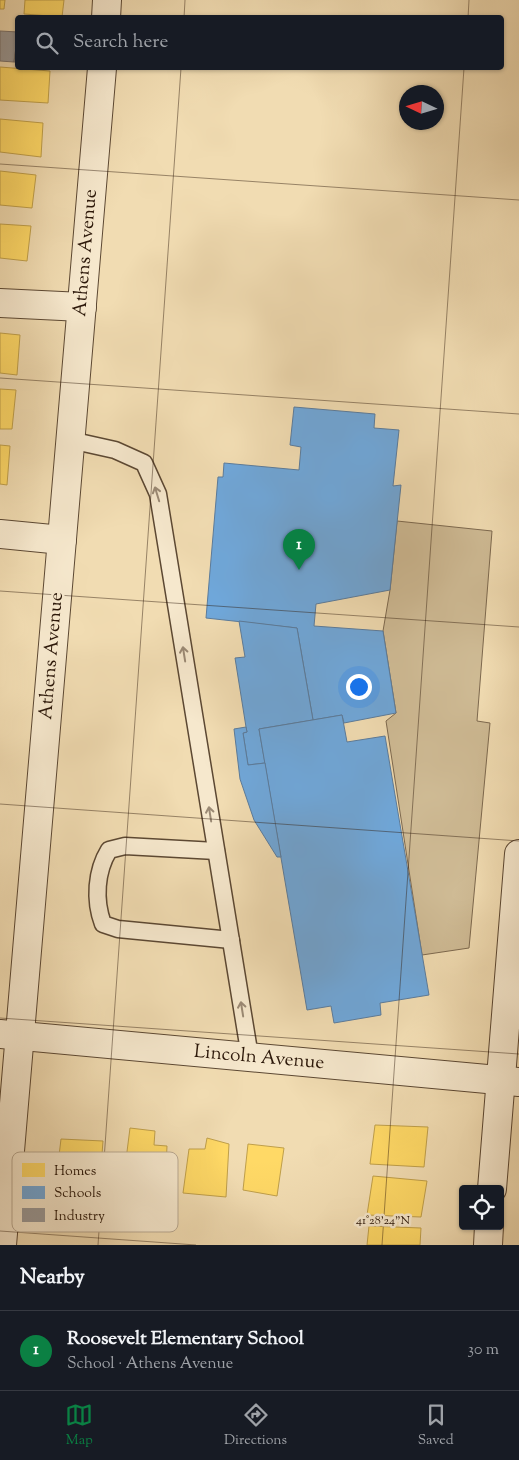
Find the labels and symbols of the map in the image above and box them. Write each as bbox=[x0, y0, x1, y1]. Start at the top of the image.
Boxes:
north arrow bbox=[399, 85, 444, 130]
street label: Athens Avenue bbox=[67, 188, 105, 318]
one-way arrow bbox=[151, 486, 161, 502]
pin: 1 bbox=[283, 529, 315, 570]
street label: Athens Avenue bbox=[33, 591, 71, 721]
one-way arrow bbox=[179, 646, 189, 662]
your location bbox=[346, 674, 372, 700]
one-way arrow bbox=[205, 807, 215, 823]
one-way arrow bbox=[236, 1001, 246, 1017]
street label: Lincoln Avenue bbox=[193, 1039, 325, 1077]
legend bbox=[12, 1152, 178, 1232]
text: Homes bbox=[54, 1162, 96, 1182]
text: Schools bbox=[54, 1184, 101, 1204]
text: Industry bbox=[54, 1207, 105, 1227]
text: 41°28'24"N bbox=[356, 1212, 410, 1230]

